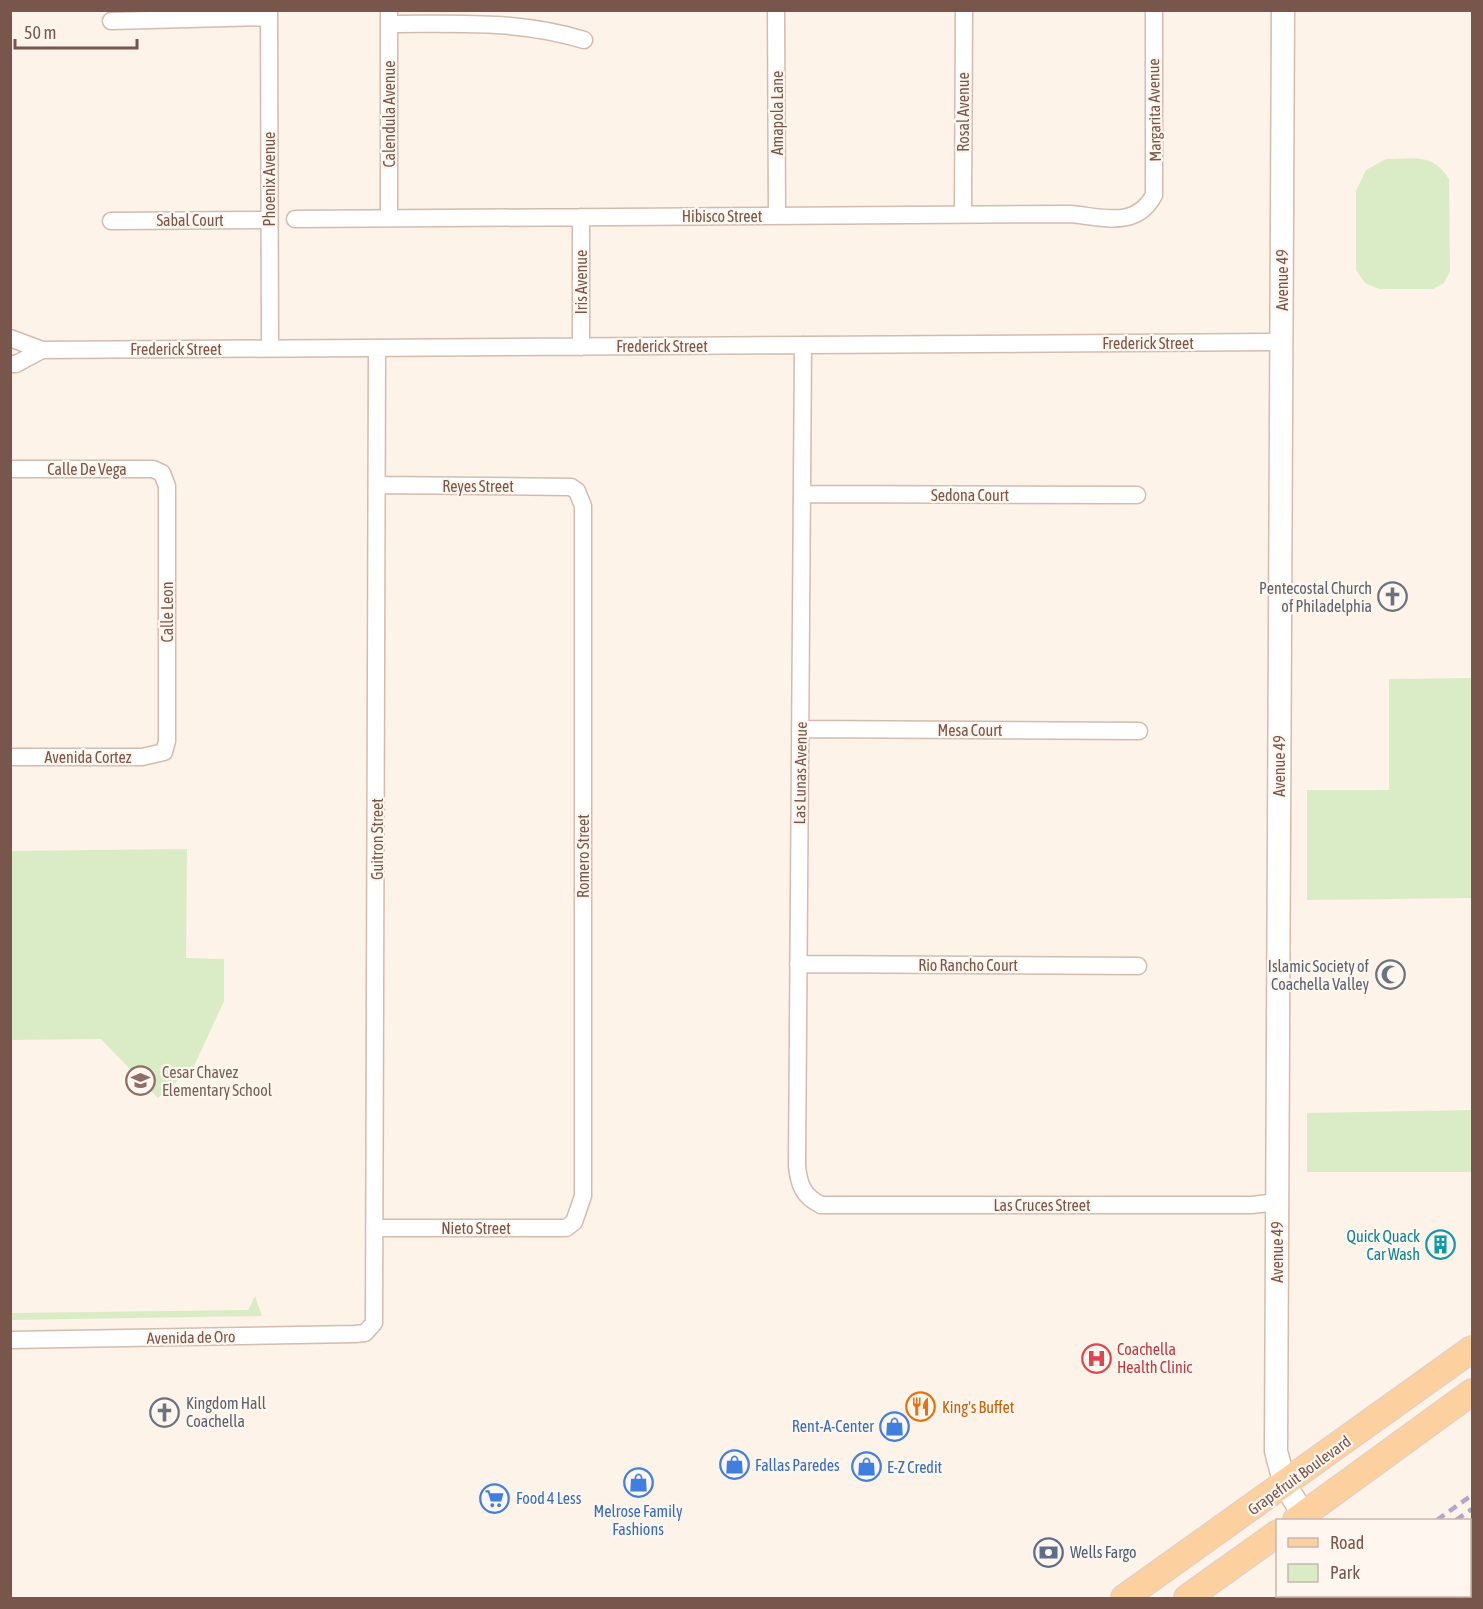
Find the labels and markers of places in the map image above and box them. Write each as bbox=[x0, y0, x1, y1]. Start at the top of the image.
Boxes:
place label: Pentecostal Church of Philadelphia bbox=[1259, 579, 1372, 616]
church icon: Pentecostal Church of Philadelphia bbox=[1377, 581, 1409, 613]
place label: Islamic Society of Coachella Valley bbox=[1268, 957, 1370, 994]
mosque icon: Islamic Society of Coachella Valley bbox=[1374, 959, 1406, 991]
place label: Cesar Chavez Elementary School bbox=[162, 1063, 273, 1100]
school or university icon: Cesar Chavez Elementary School bbox=[125, 1065, 157, 1097]
place label: Quick Quack Car Wash bbox=[1347, 1227, 1420, 1263]
building icon: Quick Quack Car Wash bbox=[1425, 1229, 1457, 1261]
place label: Coachella Health Clinic bbox=[1117, 1340, 1192, 1376]
hospital icon: Coachella Health Clinic bbox=[1080, 1342, 1112, 1374]
restaurant icon: King's Buffet bbox=[905, 1391, 937, 1423]
place label: Kingdom Hall Coachella bbox=[186, 1394, 267, 1430]
church icon: Kingdom Hall Coachella bbox=[149, 1396, 181, 1428]
place label: King's Buffet bbox=[942, 1398, 1015, 1417]
shop icon: Rent-A-Center bbox=[879, 1410, 911, 1442]
place label: Rent-A-Center bbox=[792, 1417, 874, 1435]
shop icon: Fallas Paredes bbox=[718, 1449, 750, 1481]
shop icon: E-Z Credit bbox=[850, 1451, 882, 1483]
place label: Fallas Paredes bbox=[755, 1456, 840, 1474]
place label: E-Z Credit bbox=[887, 1458, 943, 1476]
shop icon: Melrose Family Fashions bbox=[622, 1467, 654, 1499]
supermarket icon: Food 4 Less bbox=[479, 1482, 511, 1514]
place label: Food 4 Less bbox=[516, 1489, 582, 1507]
place label: Melrose Family Fashions bbox=[593, 1502, 683, 1538]
bank icon: Wells Fargo bbox=[1033, 1536, 1065, 1568]
place label: Wells Fargo bbox=[1070, 1543, 1137, 1562]

